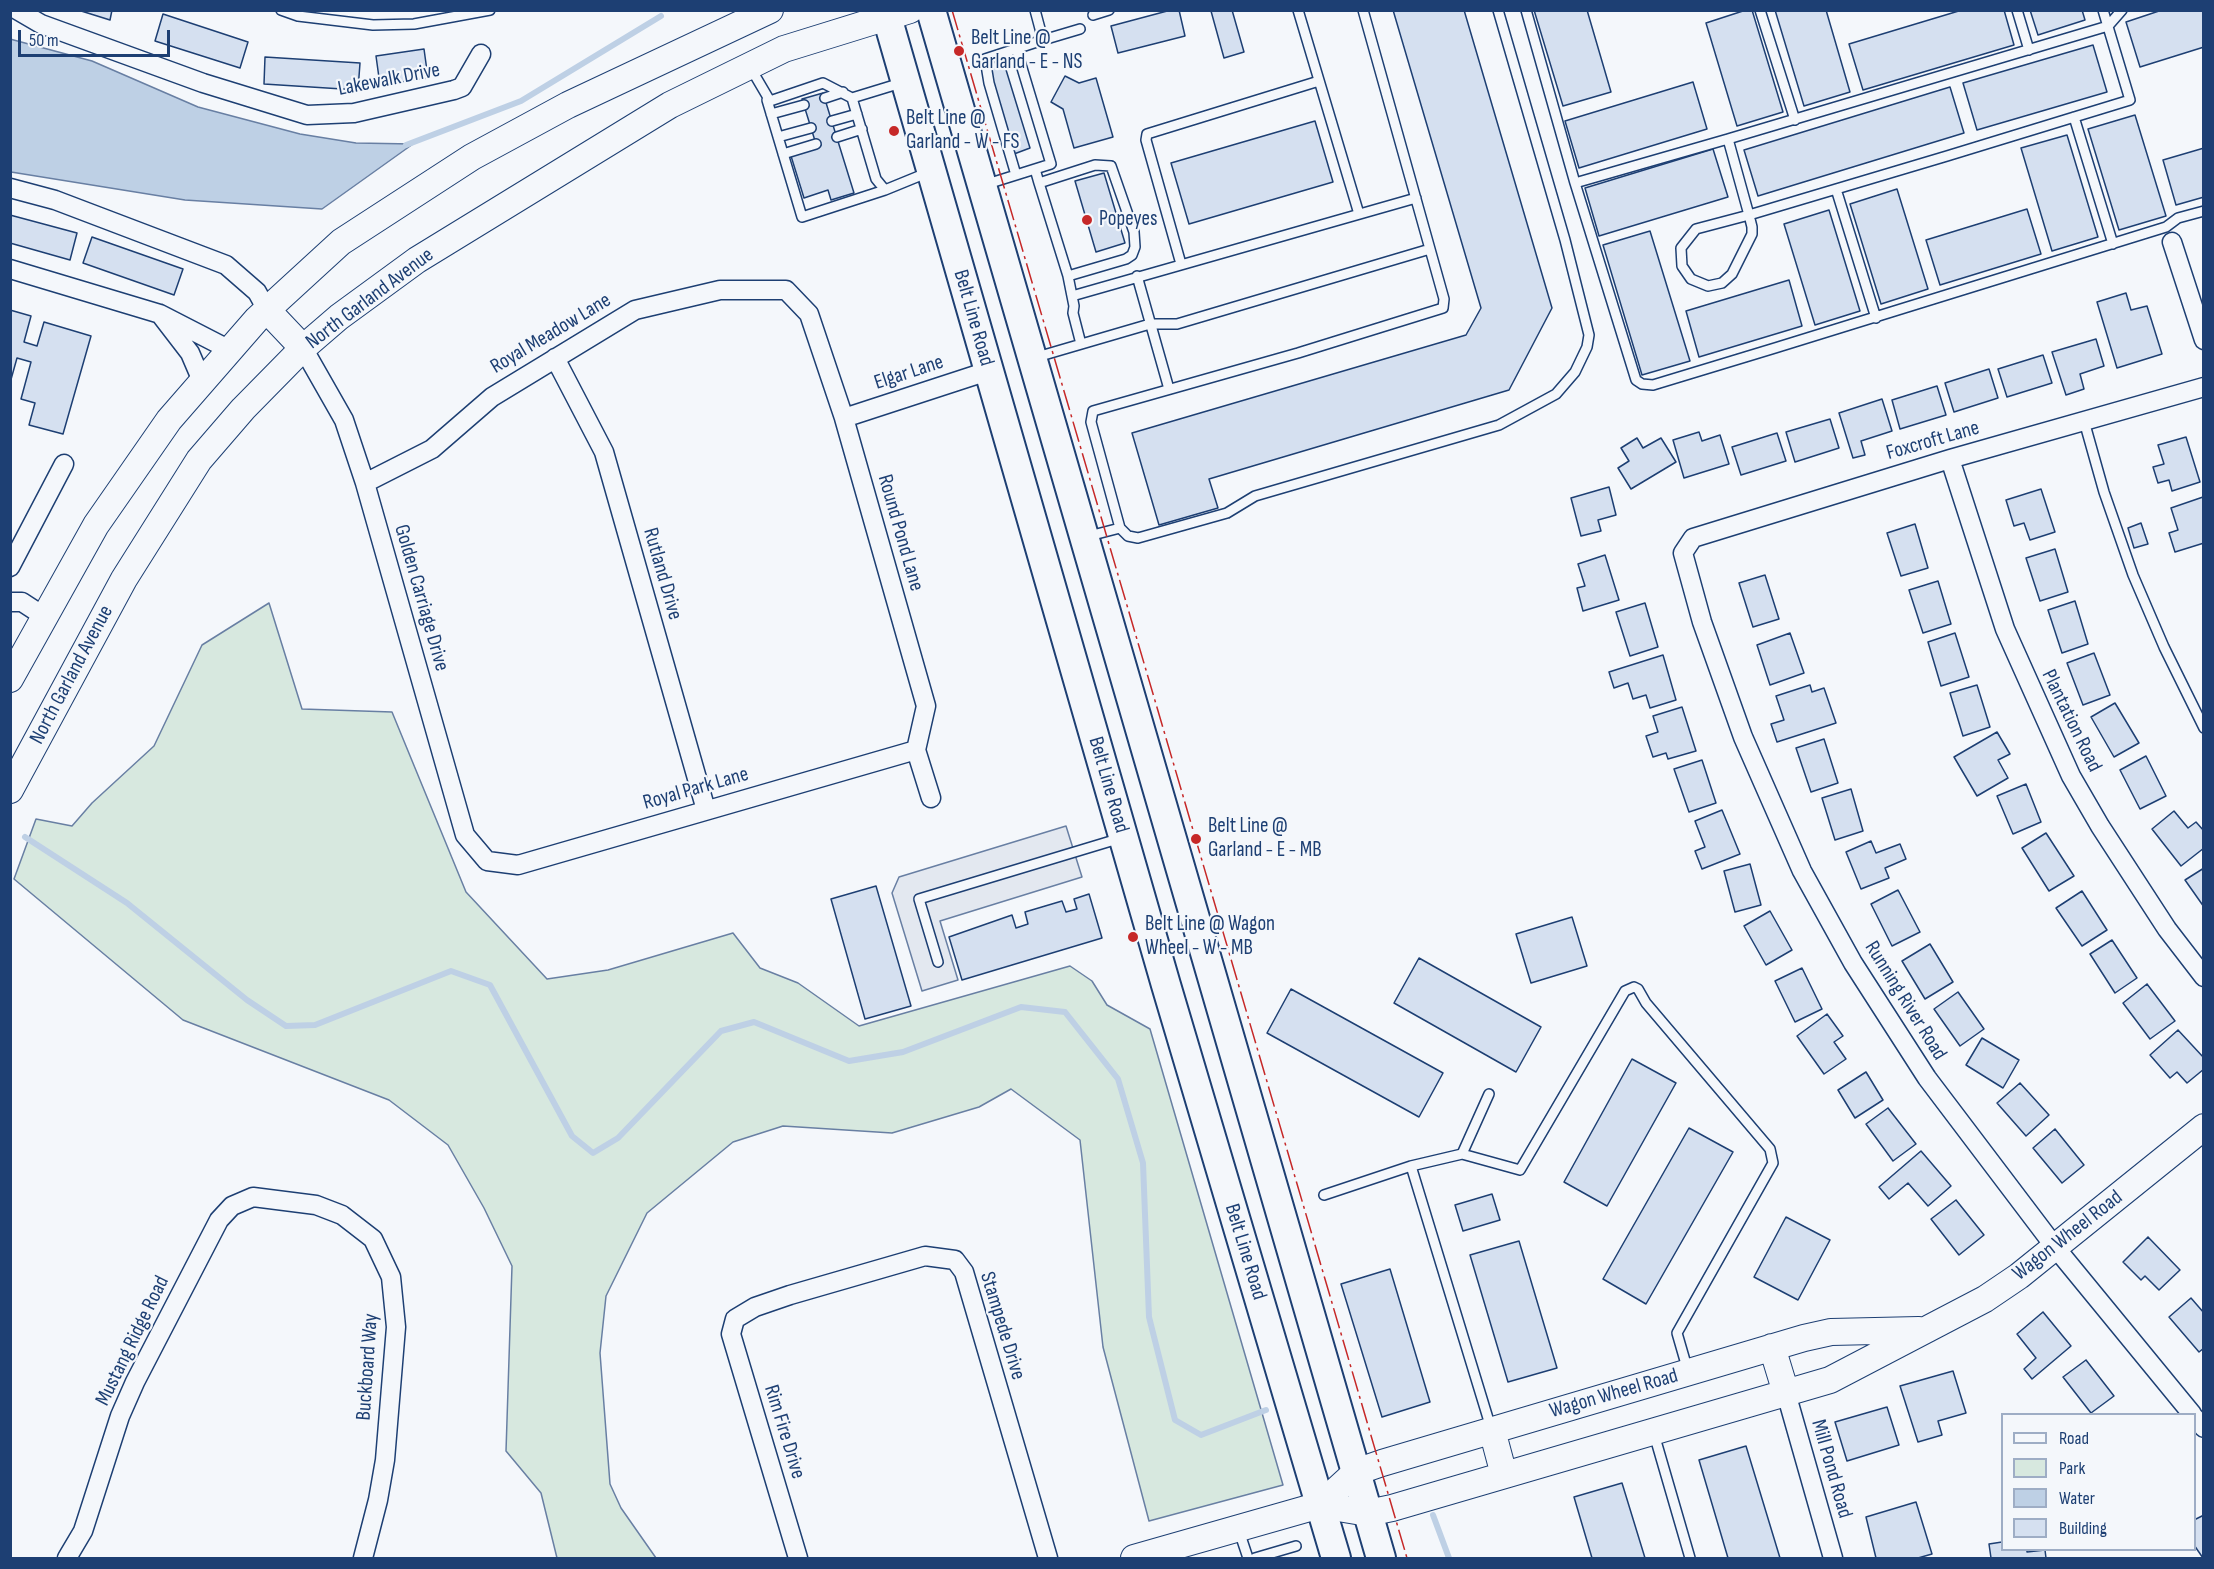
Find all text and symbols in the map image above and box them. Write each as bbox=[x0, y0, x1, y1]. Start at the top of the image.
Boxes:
scale bar bbox=[21, 18, 172, 56]
place label: Belt Line @ Garland - E - NS bbox=[971, 26, 1082, 76]
text: 50 m bbox=[29, 30, 59, 51]
marker: Belt Line @ Garland - E - NS bbox=[952, 44, 966, 58]
street label: Lakewalk Drive bbox=[336, 58, 442, 102]
place label: Belt Line @ Garland - W - FS bbox=[906, 106, 1020, 156]
marker: Belt Line @ Garland - W - FS bbox=[887, 124, 901, 138]
place label: Popeyes bbox=[1099, 207, 1157, 233]
marker: Popeyes bbox=[1080, 213, 1094, 227]
street label: North Garland Avenue bbox=[301, 243, 439, 355]
street label: Belt Line Road bbox=[947, 267, 999, 369]
street label: Royal Meadow Lane bbox=[486, 288, 616, 380]
street label: Elgar Lane bbox=[871, 350, 947, 396]
street label: Foxcroft Lane bbox=[1884, 416, 1982, 466]
street label: Round Pond Lane bbox=[871, 472, 929, 594]
street label: Golden Carriage Drive bbox=[388, 522, 454, 674]
street label: Rutland Drive bbox=[637, 525, 687, 623]
street label: North Garland Avenue bbox=[25, 601, 119, 749]
street label: Plantation Road bbox=[2035, 666, 2107, 776]
street label: Belt Line Road bbox=[1082, 734, 1134, 836]
street label: Royal Park Lane bbox=[640, 762, 752, 816]
place label: Belt Line @ Garland - E - MB bbox=[1208, 814, 1322, 864]
marker: Belt Line @ Garland - E - MB bbox=[1189, 832, 1203, 846]
place label: Belt Line @ Wagon Wheel - W - MB bbox=[1145, 912, 1275, 962]
marker: Belt Line @ Wagon Wheel - W - MB bbox=[1126, 930, 1140, 944]
street label: Running River Road bbox=[1858, 937, 1952, 1065]
street label: Wagon Wheel Road bbox=[2008, 1185, 2128, 1287]
street label: Belt Line Road bbox=[1218, 1201, 1272, 1303]
street label: Stampede Drive bbox=[974, 1269, 1030, 1383]
street label: Mustang Ridge Road bbox=[91, 1272, 175, 1410]
street label: Buckboard Way bbox=[352, 1313, 384, 1421]
street label: Wagon Wheel Road bbox=[1547, 1364, 1681, 1424]
street label: Rim Fire Drive bbox=[758, 1382, 810, 1482]
legend bbox=[2001, 1413, 2196, 1551]
street label: Mill Pond Road bbox=[1805, 1417, 1857, 1521]
text: Road bbox=[2059, 1428, 2089, 1449]
text: Park bbox=[2059, 1458, 2085, 1479]
text: Water bbox=[2059, 1488, 2095, 1509]
text: Building bbox=[2059, 1518, 2107, 1539]

